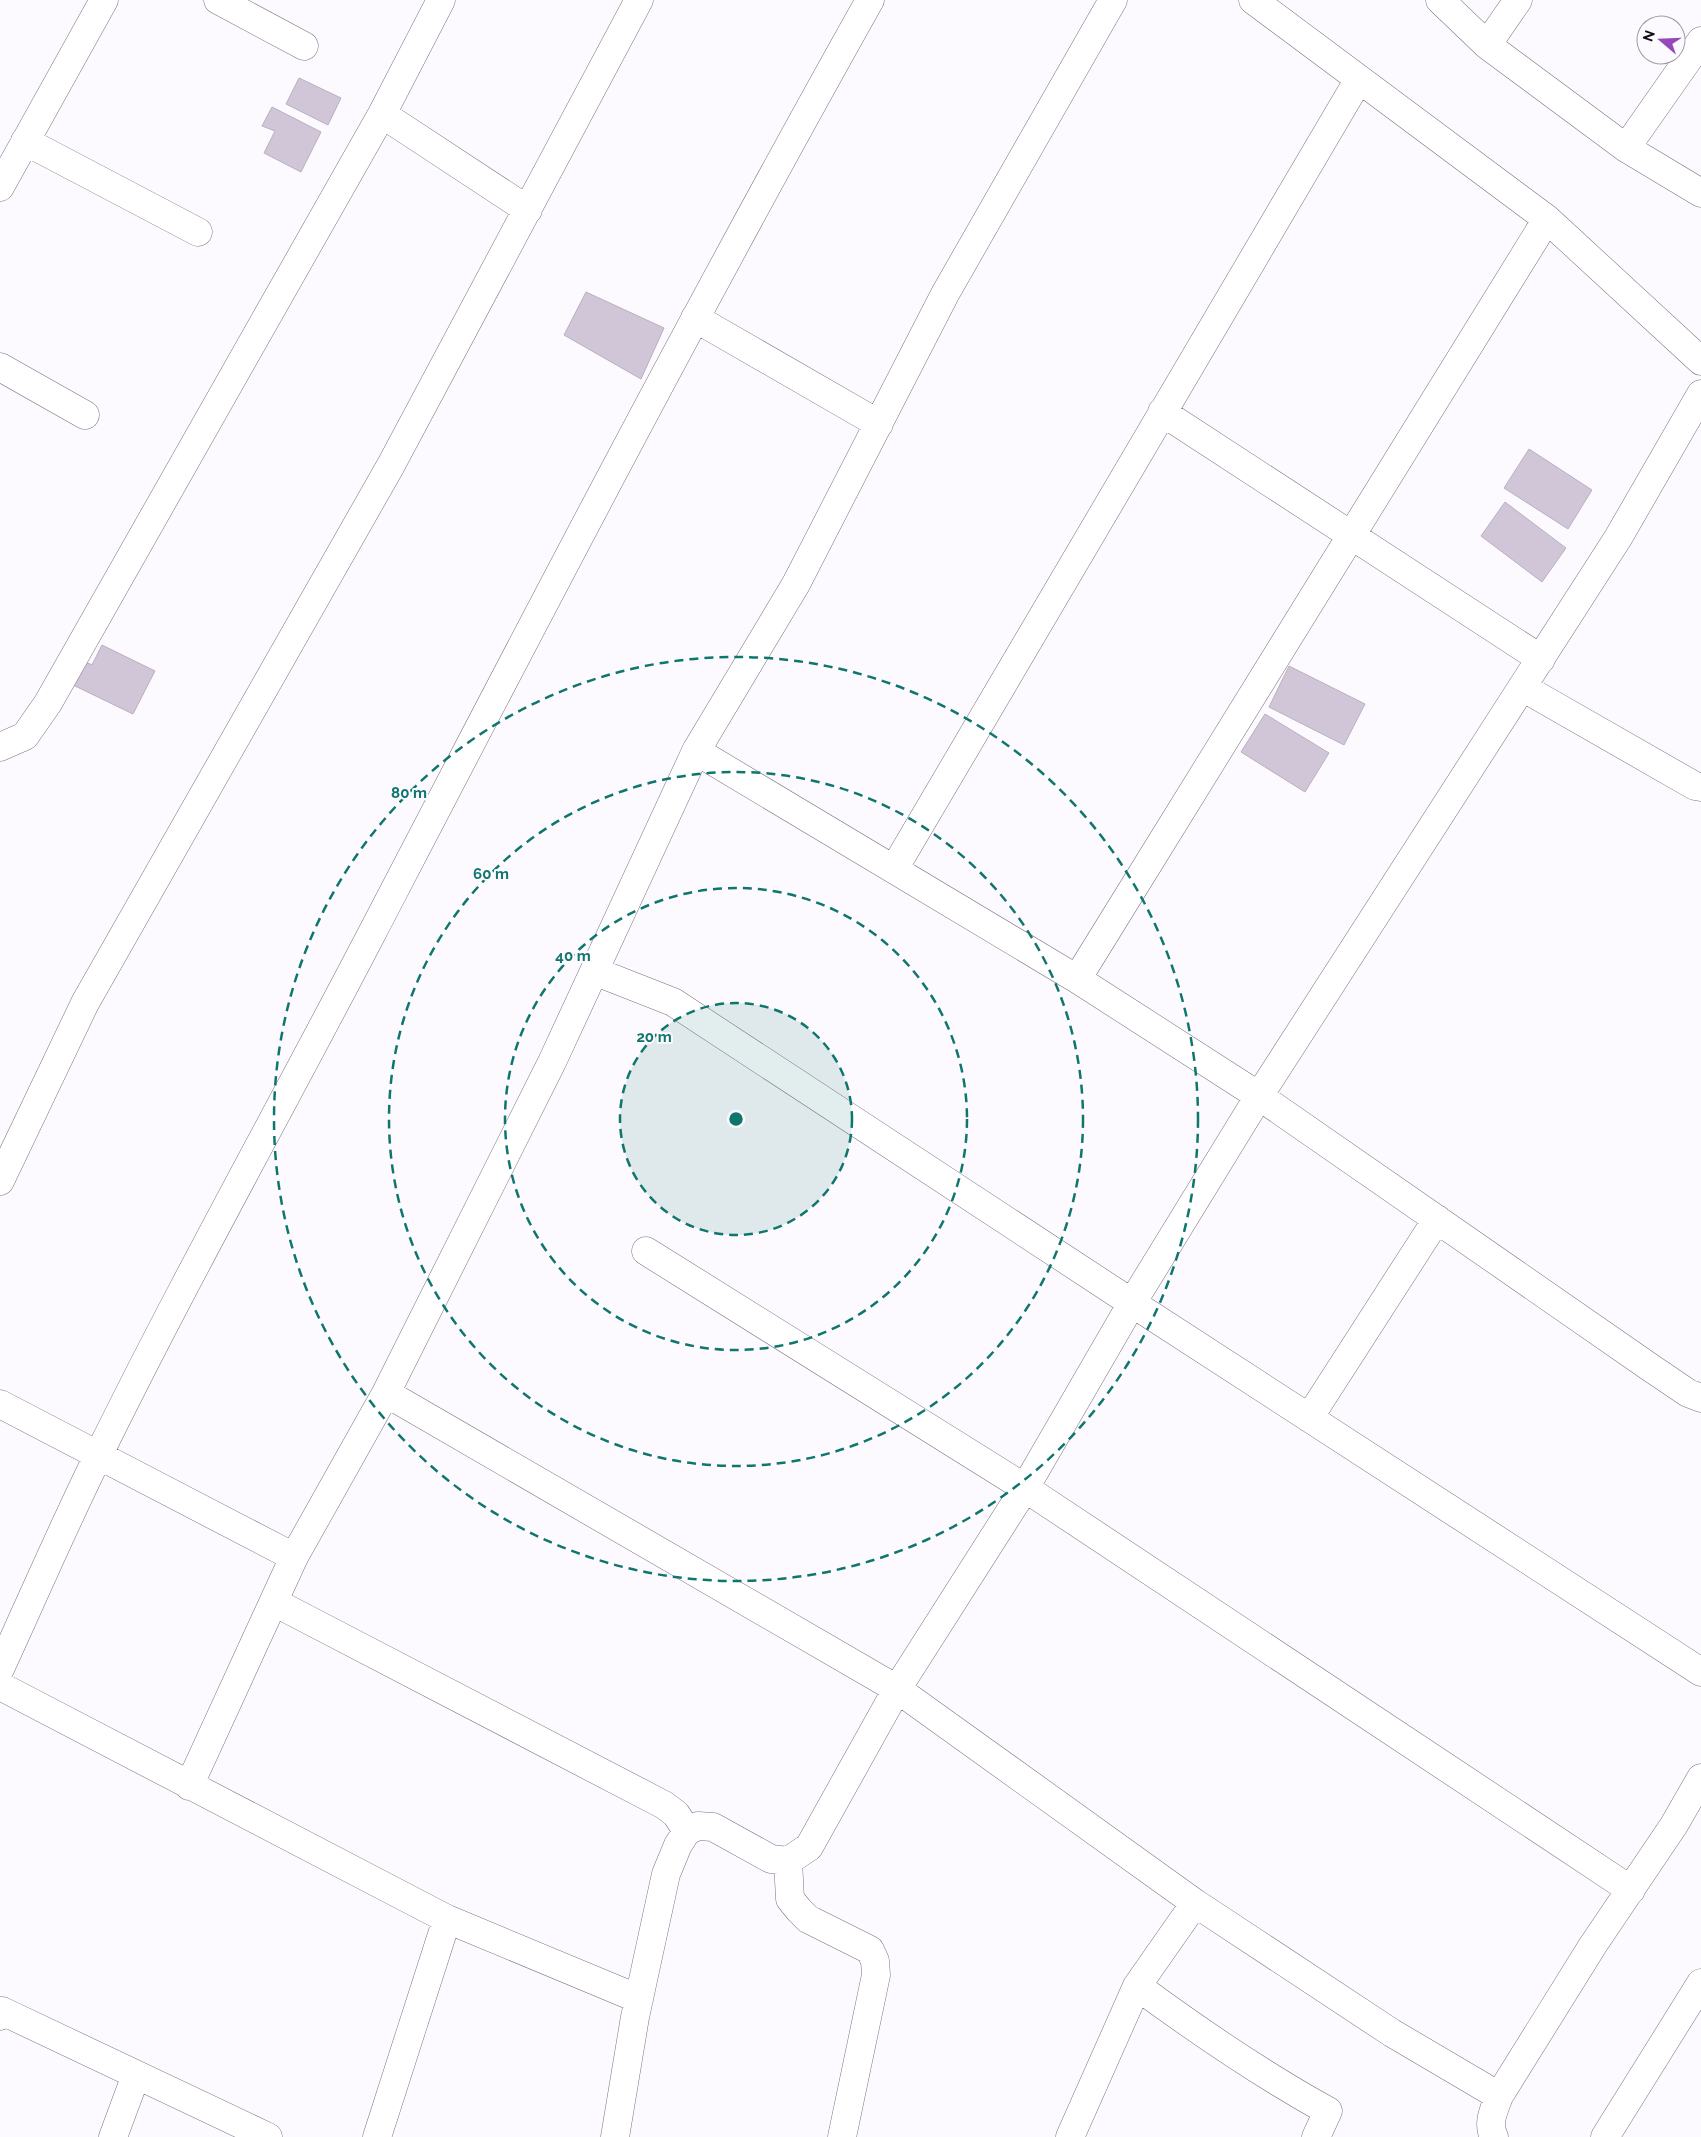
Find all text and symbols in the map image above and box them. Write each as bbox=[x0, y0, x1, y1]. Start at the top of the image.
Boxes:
north arrow bbox=[1636, 15, 1686, 65]
text: N bbox=[1639, 28, 1658, 43]
text: 80 m bbox=[391, 784, 427, 802]
text: 60 m bbox=[473, 865, 509, 883]
text: 40 m bbox=[555, 947, 591, 965]
text: 20 m bbox=[636, 1028, 672, 1046]
centre of rings bbox=[727, 1110, 745, 1128]

